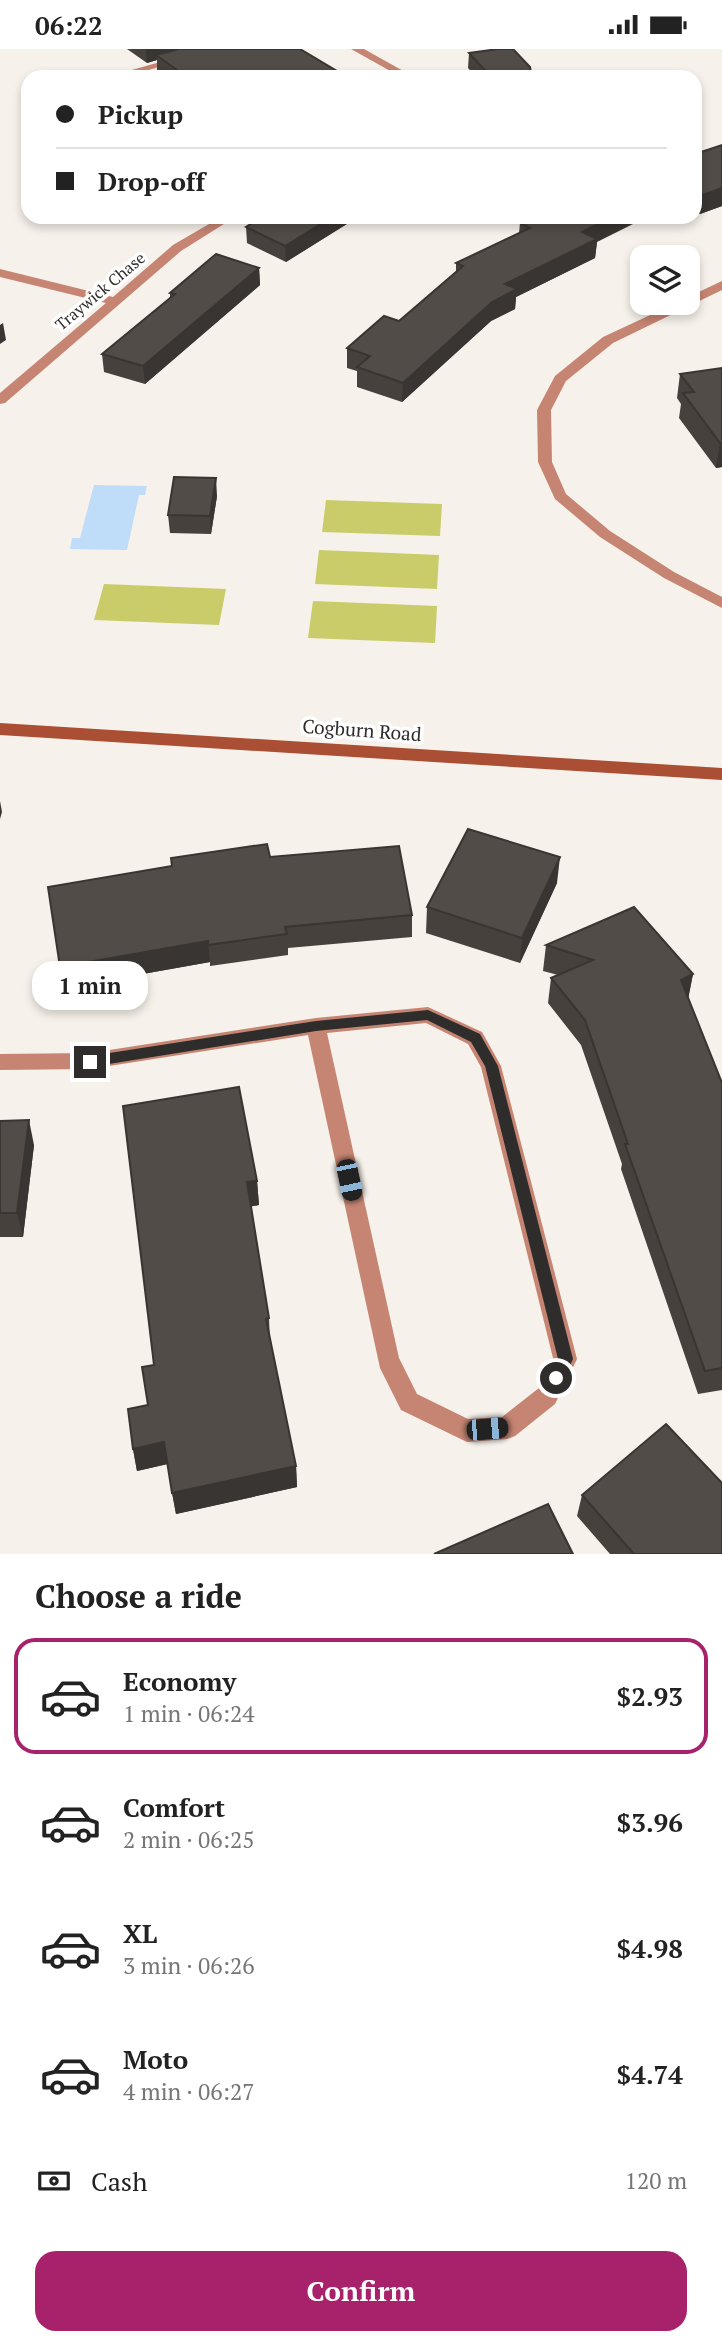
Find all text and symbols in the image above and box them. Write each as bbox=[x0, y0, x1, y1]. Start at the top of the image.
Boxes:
text: 06:22 bbox=[35, 8, 103, 42]
text: Pickup bbox=[98, 97, 183, 131]
text: Drop-off bbox=[98, 164, 205, 198]
map controls bbox=[630, 245, 700, 315]
button: layers bbox=[630, 245, 700, 315]
street label: Traywick Chase bbox=[50, 247, 150, 335]
street label: Cogburn Road bbox=[302, 713, 423, 746]
callout: 1 min bbox=[32, 961, 148, 1009]
text: 1 min bbox=[59, 970, 121, 1001]
route end bbox=[74, 1046, 106, 1078]
car bbox=[335, 1157, 364, 1203]
route start bbox=[540, 1362, 572, 1394]
car bbox=[466, 1417, 509, 1441]
text: Choose a ride bbox=[35, 1575, 242, 1617]
text: Economy bbox=[123, 1664, 236, 1698]
icon: car bbox=[39, 1665, 102, 1728]
text: $2.93 bbox=[617, 1679, 683, 1713]
text: 1 min · 06:24 bbox=[123, 1698, 255, 1729]
text: Comfort bbox=[123, 1790, 225, 1824]
icon: car bbox=[39, 1791, 102, 1854]
text: $3.96 bbox=[617, 1805, 683, 1839]
text: 2 min · 06:25 bbox=[123, 1824, 255, 1855]
text: XL bbox=[123, 1916, 157, 1950]
icon: car bbox=[39, 1917, 102, 1980]
text: $4.98 bbox=[617, 1931, 683, 1965]
text: 3 min · 06:26 bbox=[123, 1950, 255, 1981]
text: Moto bbox=[123, 2042, 188, 2076]
icon: car bbox=[39, 2043, 102, 2106]
text: $4.74 bbox=[617, 2057, 683, 2091]
text: 4 min · 06:27 bbox=[123, 2076, 255, 2107]
icon: cash bbox=[35, 2162, 73, 2200]
text: Cash bbox=[91, 2164, 147, 2198]
text: 120 m bbox=[625, 2165, 687, 2196]
button: Confirm bbox=[35, 2251, 687, 2331]

